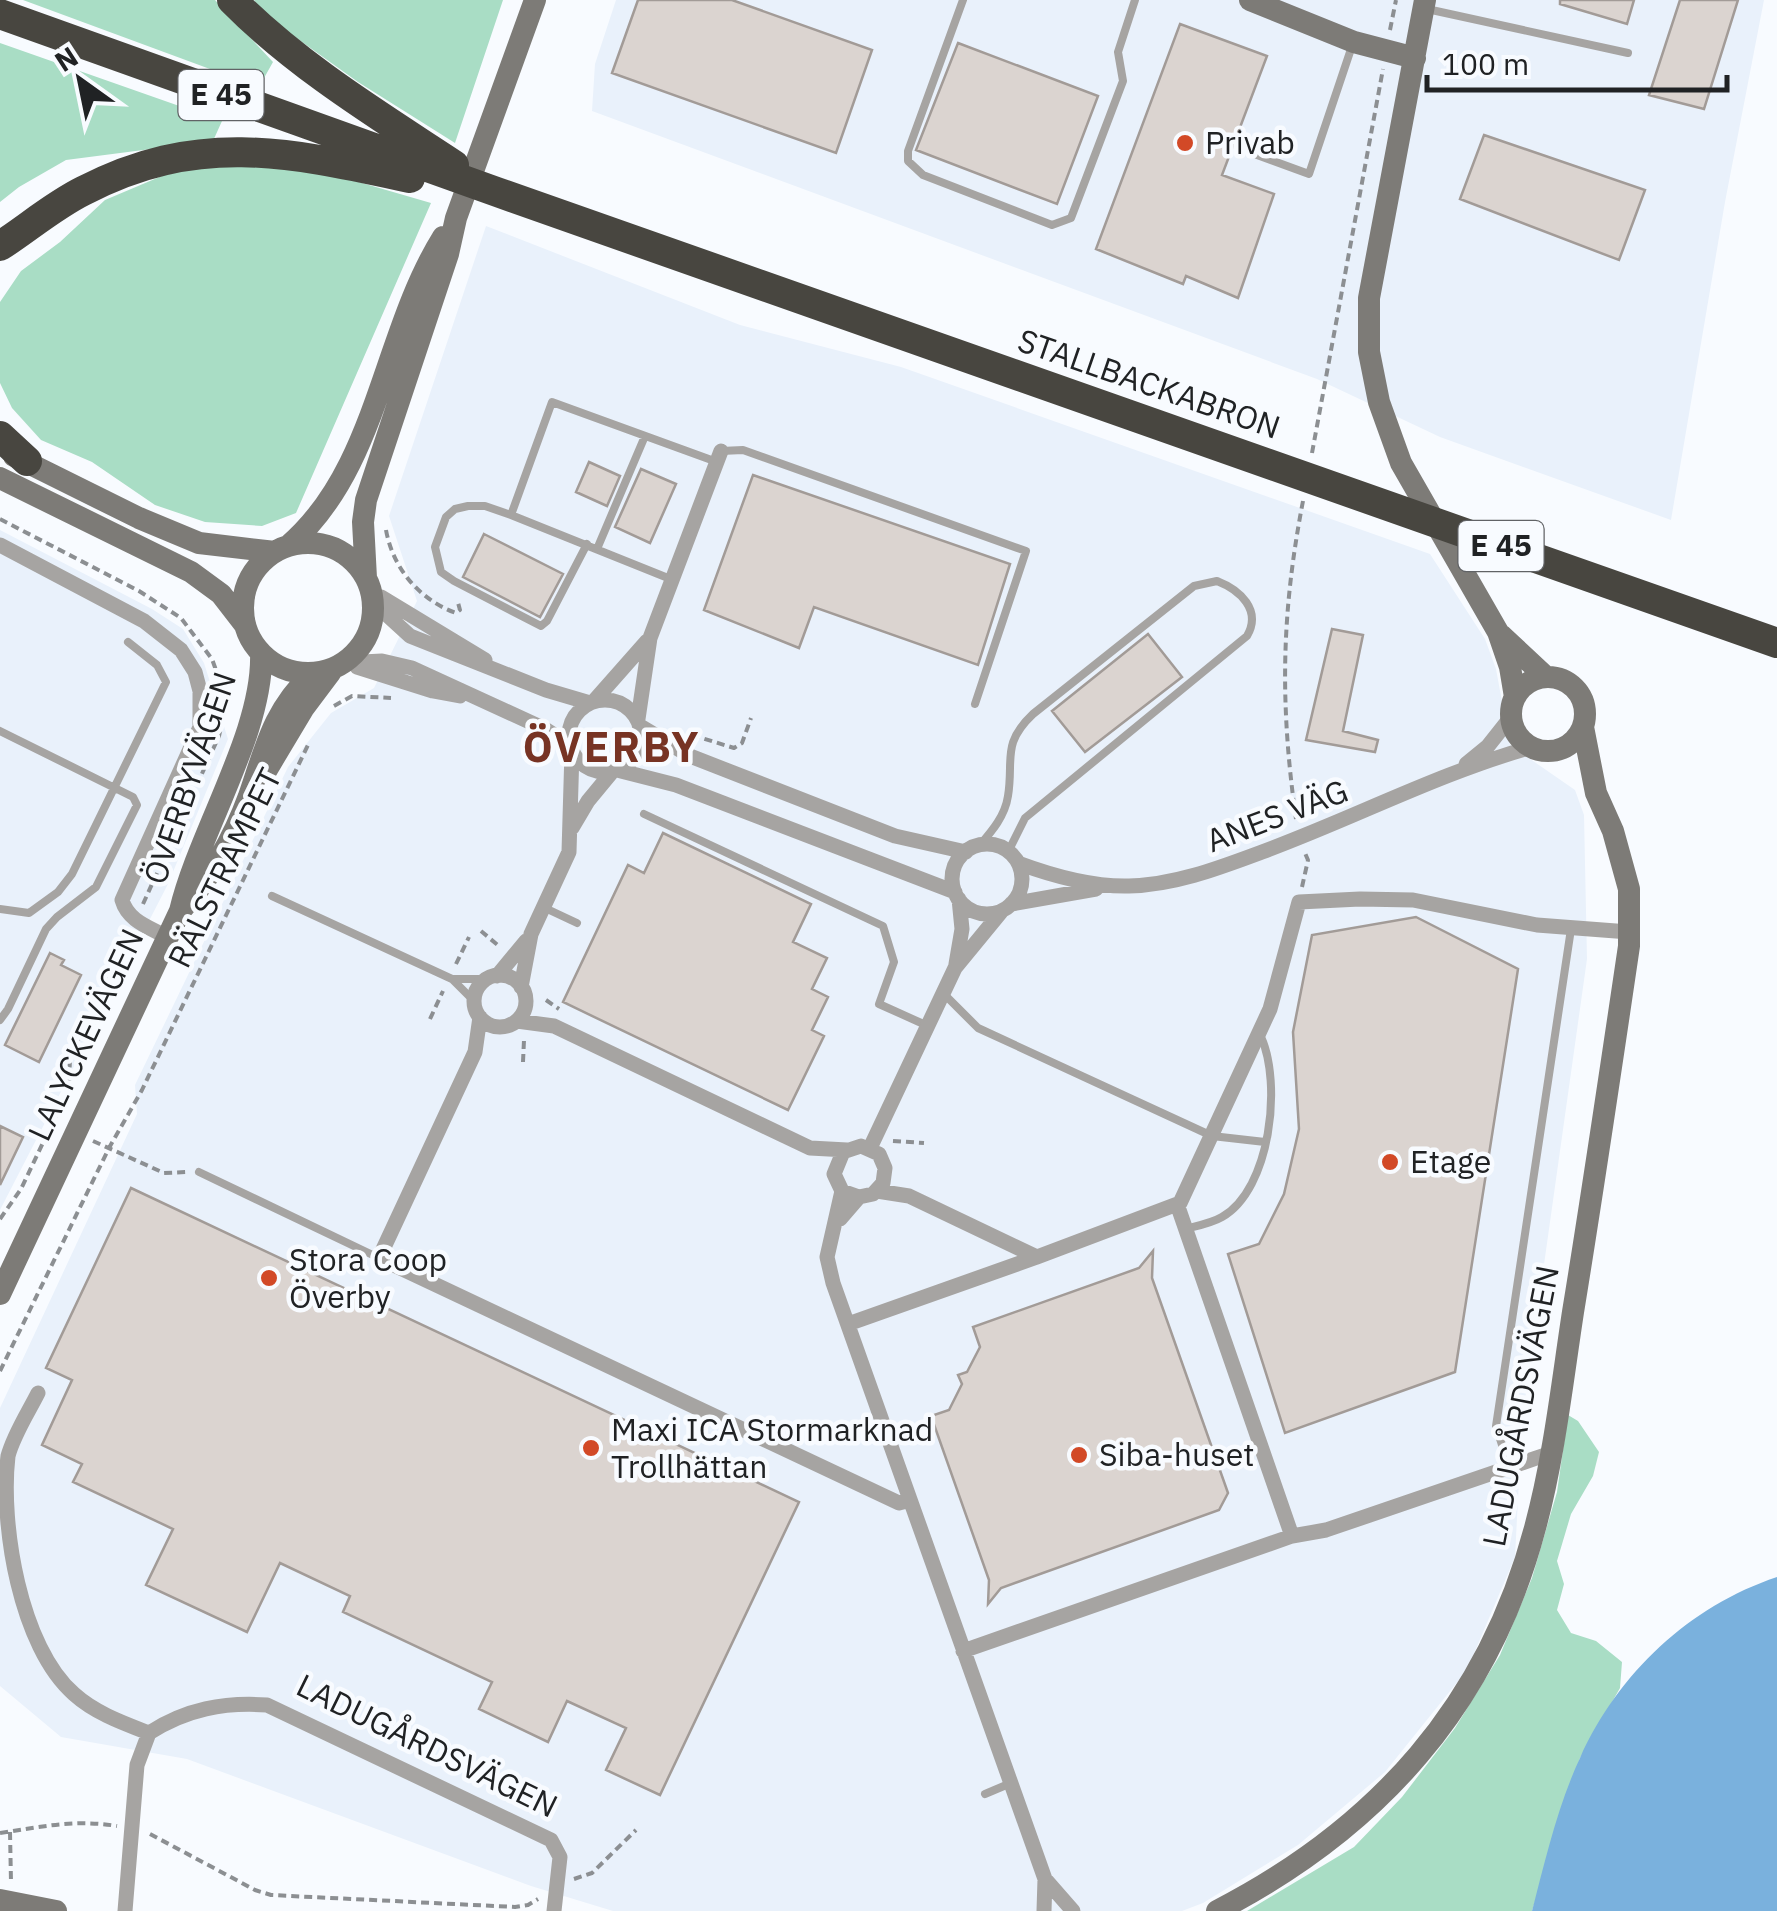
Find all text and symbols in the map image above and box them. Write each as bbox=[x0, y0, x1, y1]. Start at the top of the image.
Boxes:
north arrow bbox=[30, 30, 130, 130]
scale bar bbox=[1427, 30, 1727, 92]
text: N bbox=[48, 38, 85, 80]
text: 100 m bbox=[1442, 44, 1529, 83]
road number: E 45 bbox=[178, 70, 264, 120]
place label: Privab bbox=[1205, 121, 1295, 163]
marker: Privab bbox=[1174, 132, 1196, 154]
street label: STALLBACKABRON bbox=[1013, 318, 1286, 448]
road number: E 45 bbox=[1458, 521, 1544, 571]
street label: ÖVERBYVÄGEN bbox=[133, 666, 245, 889]
district label: ÖVERBY bbox=[523, 719, 701, 774]
street label: RÄLSTRAMPET bbox=[158, 761, 291, 974]
street label: ANES VÄG bbox=[1200, 769, 1353, 861]
street label: LALYCKEVÄGEN bbox=[18, 922, 153, 1147]
place label: Etage bbox=[1410, 1140, 1491, 1182]
marker: Etage bbox=[1379, 1151, 1401, 1173]
place label: Stora Coop Överby bbox=[289, 1238, 447, 1317]
street label: LADUGÅRDSVÄGEN bbox=[1472, 1262, 1568, 1550]
marker: Stora Coop Överby bbox=[258, 1267, 280, 1289]
place label: Maxi ICA Stormarknad Trollhättan bbox=[611, 1408, 933, 1487]
place label: Siba-huset bbox=[1099, 1433, 1255, 1475]
marker: Maxi ICA Stormarknad Trollhättan bbox=[580, 1437, 602, 1459]
marker: Siba-huset bbox=[1068, 1444, 1090, 1466]
street label: LADUGÅRDSVÄGEN bbox=[290, 1664, 565, 1827]

